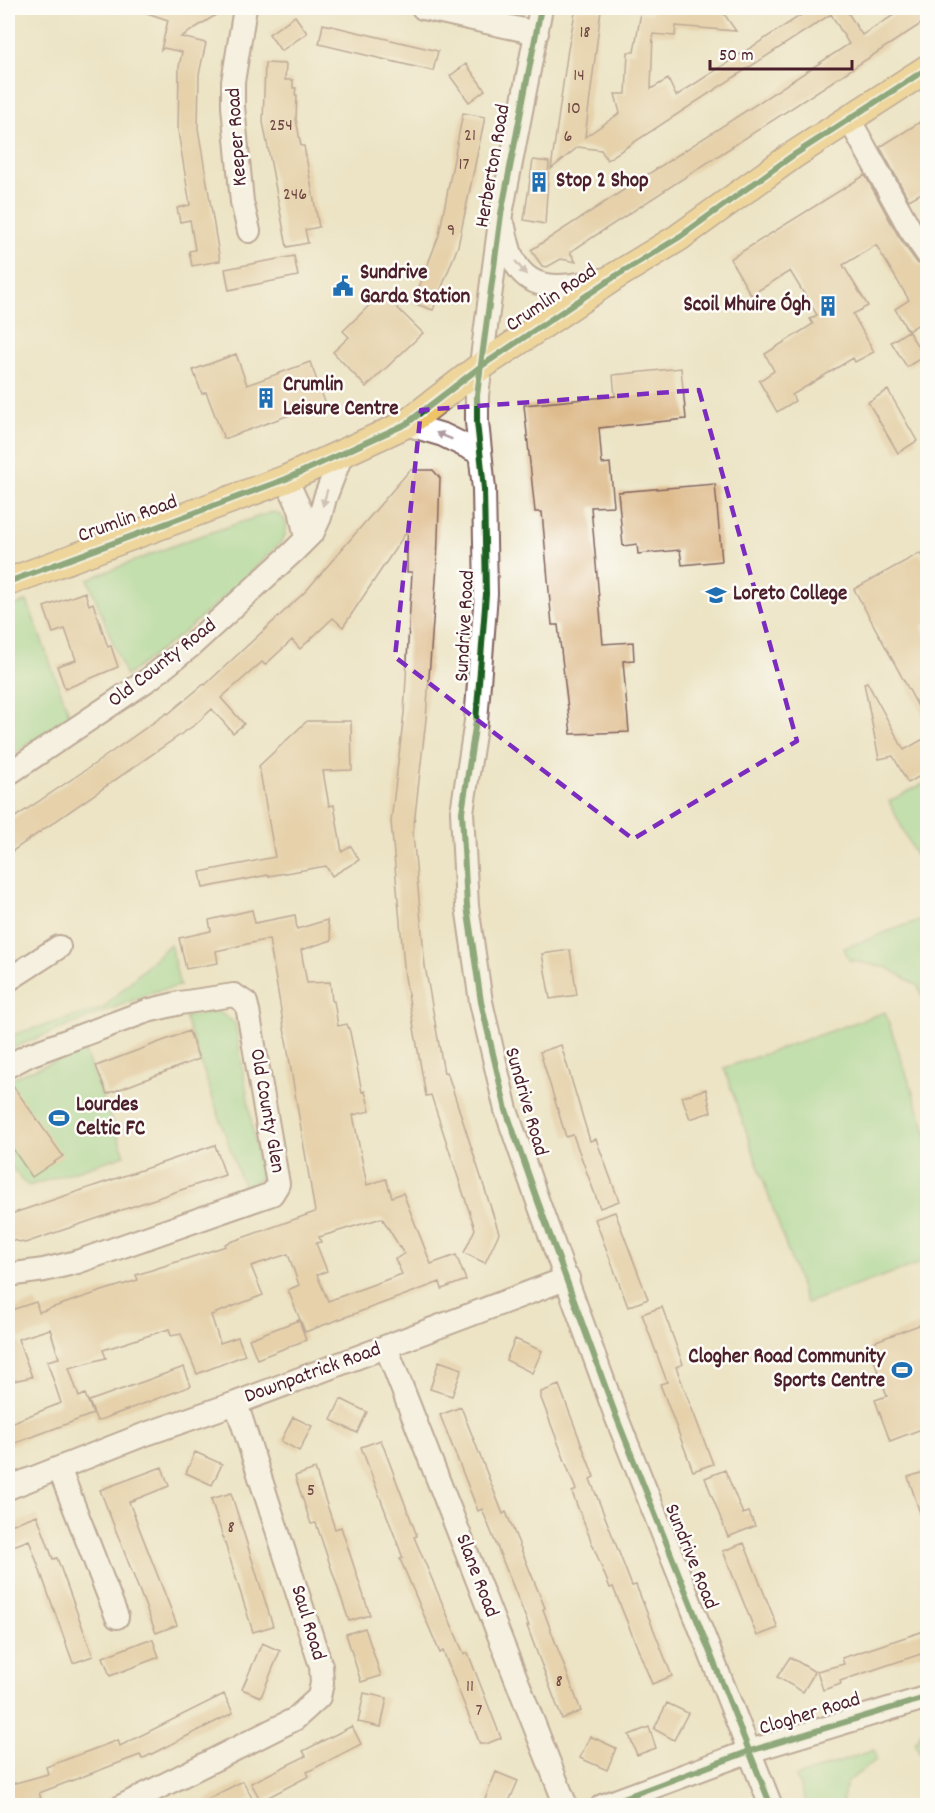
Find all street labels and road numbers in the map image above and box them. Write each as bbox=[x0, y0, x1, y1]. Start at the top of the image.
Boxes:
street label: Keeper Road bbox=[220, 87, 256, 187]
street label: Herberton Road bbox=[468, 102, 520, 230]
street label: Crumlin Road bbox=[500, 257, 604, 341]
street label: Crumlin Road bbox=[74, 488, 182, 552]
street label: Sundrive Road bbox=[448, 570, 484, 682]
street label: Old County Road bbox=[102, 612, 224, 716]
street label: Sundrive Road bbox=[495, 1044, 555, 1160]
street label: Old County Glen bbox=[240, 1046, 292, 1176]
street label: Downpatrick Road bbox=[240, 1335, 386, 1413]
street label: Sundrive Road bbox=[655, 1500, 725, 1614]
street label: Slane Road bbox=[446, 1530, 506, 1622]
street label: Saul Road bbox=[281, 1582, 333, 1664]
street label: Clogher Road bbox=[756, 1685, 864, 1745]

